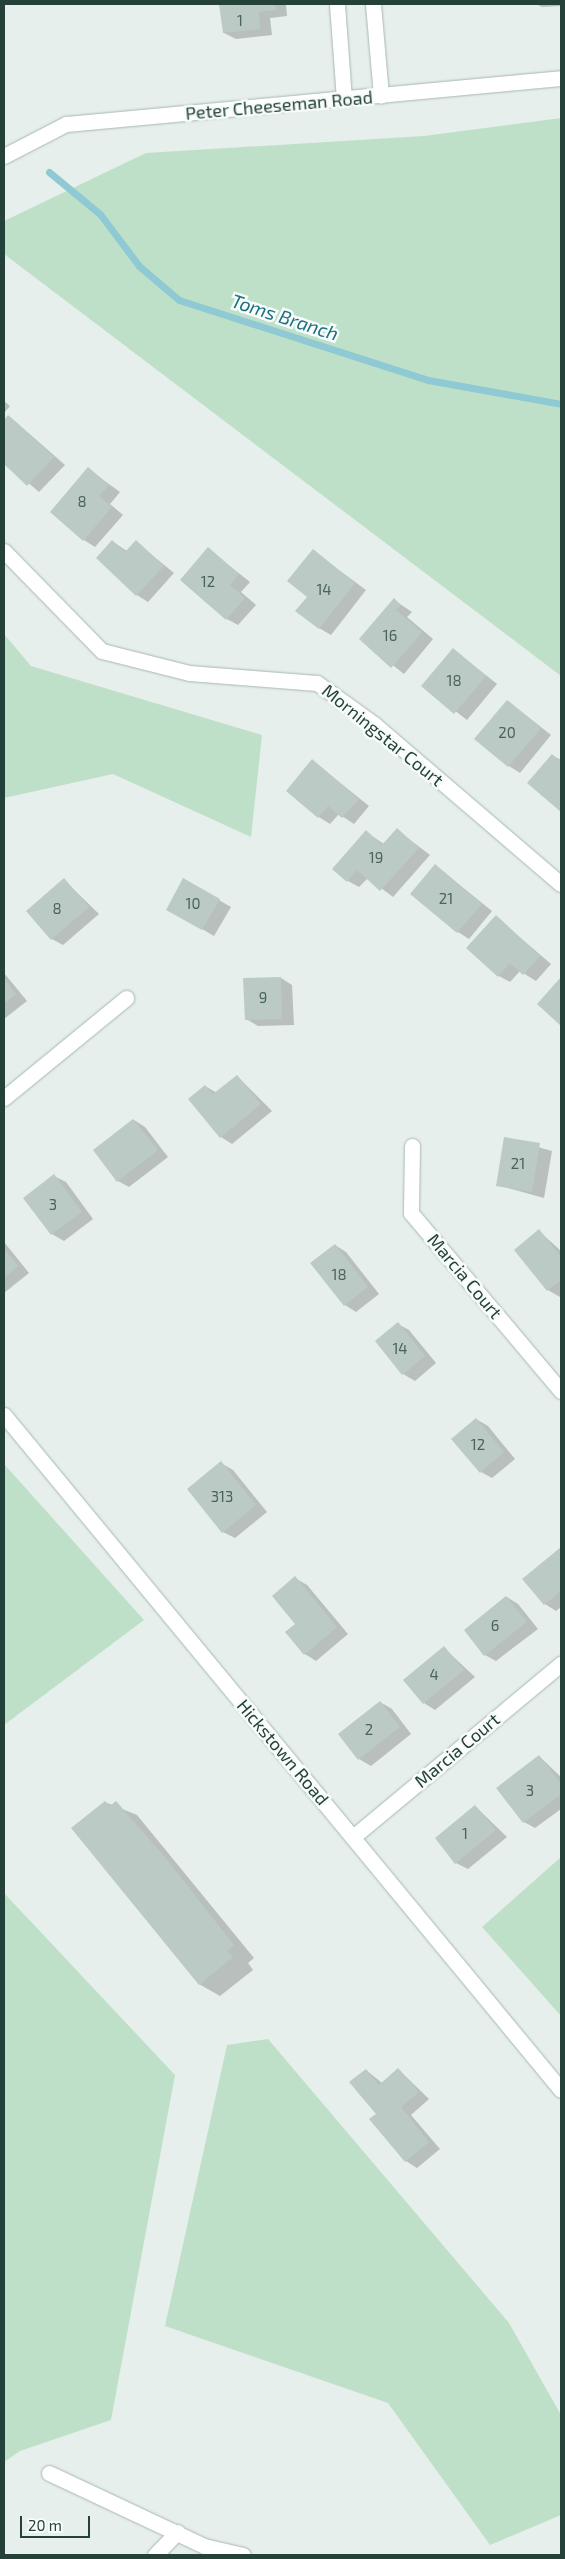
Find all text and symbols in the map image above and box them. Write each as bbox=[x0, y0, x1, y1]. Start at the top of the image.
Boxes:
house number: 1 bbox=[237, 12, 243, 30]
street label: Peter Cheeseman Road bbox=[184, 86, 374, 124]
water label: Toms Branch bbox=[229, 289, 341, 345]
house number: 8 bbox=[77, 493, 87, 511]
house number: 12 bbox=[201, 573, 215, 591]
house number: 14 bbox=[316, 581, 332, 599]
house number: 16 bbox=[383, 627, 397, 645]
house number: 18 bbox=[446, 672, 462, 690]
street label: Morningstar Court bbox=[318, 679, 448, 791]
house number: 20 bbox=[498, 724, 516, 742]
house number: 19 bbox=[369, 849, 383, 867]
house number: 21 bbox=[439, 890, 453, 908]
house number: 10 bbox=[185, 895, 201, 913]
house number: 8 bbox=[52, 900, 62, 918]
house number: 9 bbox=[259, 989, 267, 1007]
house number: 21 bbox=[511, 1155, 525, 1173]
house number: 3 bbox=[49, 1196, 57, 1214]
street label: Marcia Court bbox=[423, 1229, 507, 1323]
house number: 18 bbox=[331, 1266, 347, 1284]
house number: 14 bbox=[392, 1340, 408, 1358]
house number: 12 bbox=[471, 1436, 485, 1454]
house number: 313 bbox=[211, 1488, 233, 1506]
house number: 6 bbox=[491, 1617, 499, 1635]
house number: 4 bbox=[429, 1666, 439, 1684]
street label: Hickstown Road bbox=[233, 1695, 333, 1809]
street label: Marcia Court bbox=[410, 1708, 504, 1792]
house number: 2 bbox=[365, 1721, 373, 1739]
house number: 3 bbox=[526, 1782, 534, 1800]
house number: 1 bbox=[462, 1825, 468, 1843]
scale bar bbox=[22, 2506, 92, 2538]
text: 20 m bbox=[28, 2516, 62, 2534]

